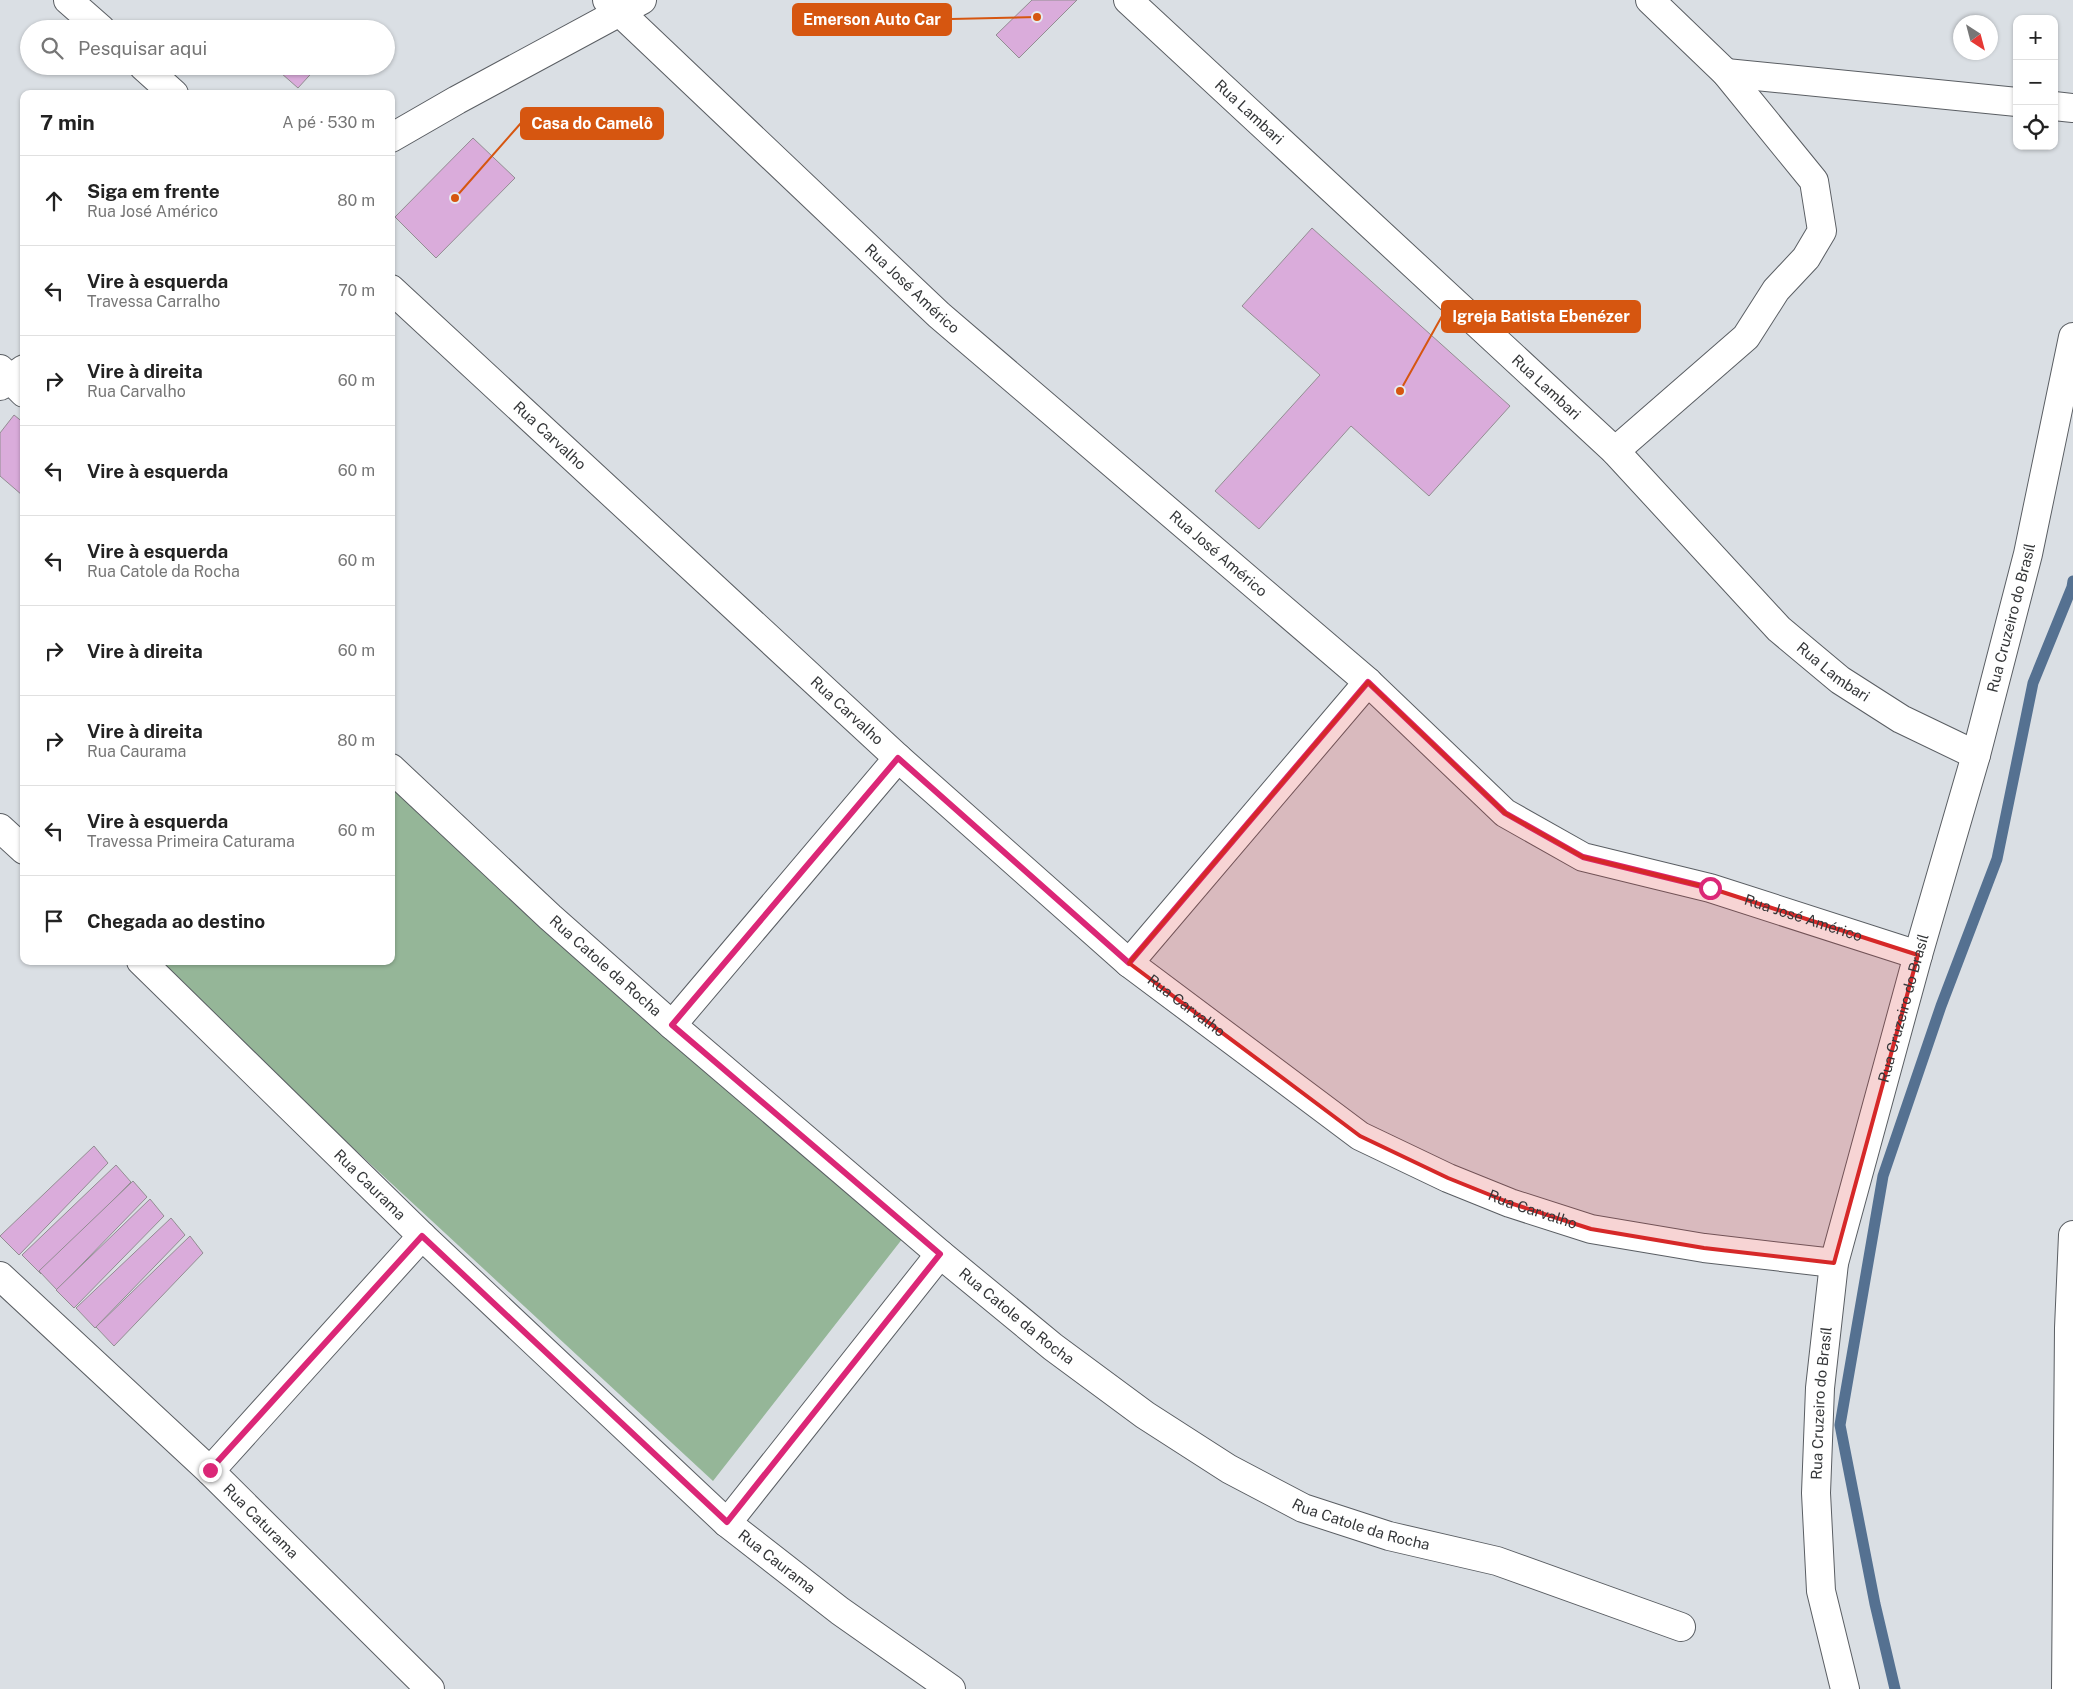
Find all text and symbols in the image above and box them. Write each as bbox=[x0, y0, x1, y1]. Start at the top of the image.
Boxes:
callout: Emerson Auto Car bbox=[793, 4, 951, 35]
text: Emerson Auto Car bbox=[803, 10, 941, 29]
north arrow bbox=[1953, 15, 1998, 60]
map controls bbox=[2013, 15, 2058, 150]
button: + bbox=[2013, 15, 2058, 60]
search box bbox=[20, 20, 395, 75]
icon: search bbox=[38, 34, 66, 62]
text: Pesquisar aqui bbox=[78, 37, 207, 59]
button: − bbox=[2013, 60, 2058, 105]
street label: Rua Lambari bbox=[1212, 76, 1287, 148]
button: locate bbox=[2013, 105, 2058, 150]
callout: Casa do Camelô bbox=[521, 108, 663, 139]
text: 7 min bbox=[40, 110, 95, 135]
text: A pé · 530 m bbox=[282, 113, 375, 132]
text: Casa do Camelô bbox=[531, 114, 653, 133]
text: Siga em frente bbox=[87, 180, 220, 202]
icon: ahead bbox=[40, 187, 68, 215]
text: 80 m bbox=[337, 191, 375, 210]
text: Rua José Américo bbox=[87, 202, 218, 221]
street label: Rua José Américo bbox=[862, 240, 963, 337]
text: Vire à esquerda bbox=[87, 270, 228, 292]
icon: left bbox=[40, 277, 68, 305]
text: 70 m bbox=[338, 281, 375, 300]
text: Travessa Carralho bbox=[87, 292, 220, 311]
callout: Igreja Batista Ebenézer bbox=[1442, 301, 1640, 332]
text: Igreja Batista Ebenézer bbox=[1452, 307, 1630, 326]
street label: Rua Lambari bbox=[1509, 351, 1584, 423]
text: Vire à direita bbox=[87, 360, 203, 382]
icon: right bbox=[40, 367, 68, 395]
text: 60 m bbox=[338, 371, 375, 390]
text: Rua Carvalho bbox=[87, 382, 186, 401]
street label: Rua Carvalho bbox=[510, 398, 590, 473]
icon: left bbox=[40, 457, 68, 485]
text: Vire à esquerda bbox=[87, 460, 228, 482]
text: 60 m bbox=[338, 461, 375, 480]
street label: Rua José Américo bbox=[1166, 507, 1271, 600]
text: Vire à esquerda bbox=[87, 540, 228, 562]
street label: Rua Cruzeiro do Brasíl bbox=[1984, 542, 2038, 694]
icon: left bbox=[40, 547, 68, 575]
text: 60 m bbox=[338, 551, 375, 570]
text: Rua Catole da Rocha bbox=[87, 562, 240, 581]
icon: right bbox=[40, 637, 68, 665]
street label: Rua Lambari bbox=[1794, 639, 1873, 705]
text: Vire à direita bbox=[87, 640, 203, 662]
text: 60 m bbox=[338, 641, 375, 660]
street label: Rua Carvalho bbox=[807, 673, 887, 748]
text: Vire à direita bbox=[87, 720, 203, 742]
icon: right bbox=[40, 727, 68, 755]
text: 80 m bbox=[337, 731, 375, 750]
text: Rua Caurama bbox=[87, 742, 186, 761]
text: Vire à esquerda bbox=[87, 810, 228, 832]
icon: left bbox=[40, 817, 68, 845]
text: 60 m bbox=[338, 821, 375, 840]
text: Travessa Primeira Caturama bbox=[87, 832, 295, 851]
route start bbox=[1699, 877, 1722, 900]
street label: Rua José Américo bbox=[1742, 891, 1865, 944]
icon: arrive bbox=[40, 907, 68, 935]
text: Chegada ao destino bbox=[87, 910, 265, 932]
street label: Rua Catole da Rocha bbox=[547, 912, 665, 1020]
street label: Rua Cruzeiro do Brasíl bbox=[1875, 932, 1932, 1084]
street label: Rua Carvalho bbox=[1144, 971, 1229, 1040]
street label: Rua Caurama bbox=[331, 1146, 409, 1223]
street label: Rua Carvalho bbox=[1486, 1186, 1579, 1232]
street label: Rua Catole da Rocha bbox=[956, 1264, 1078, 1368]
street label: Rua Cruzeiro do Brasíl bbox=[1808, 1326, 1835, 1480]
route end bbox=[199, 1459, 222, 1482]
street label: Rua Caturama bbox=[220, 1480, 302, 1562]
street label: Rua Catole da Rocha bbox=[1289, 1495, 1432, 1553]
street label: Rua Caurama bbox=[735, 1526, 819, 1597]

